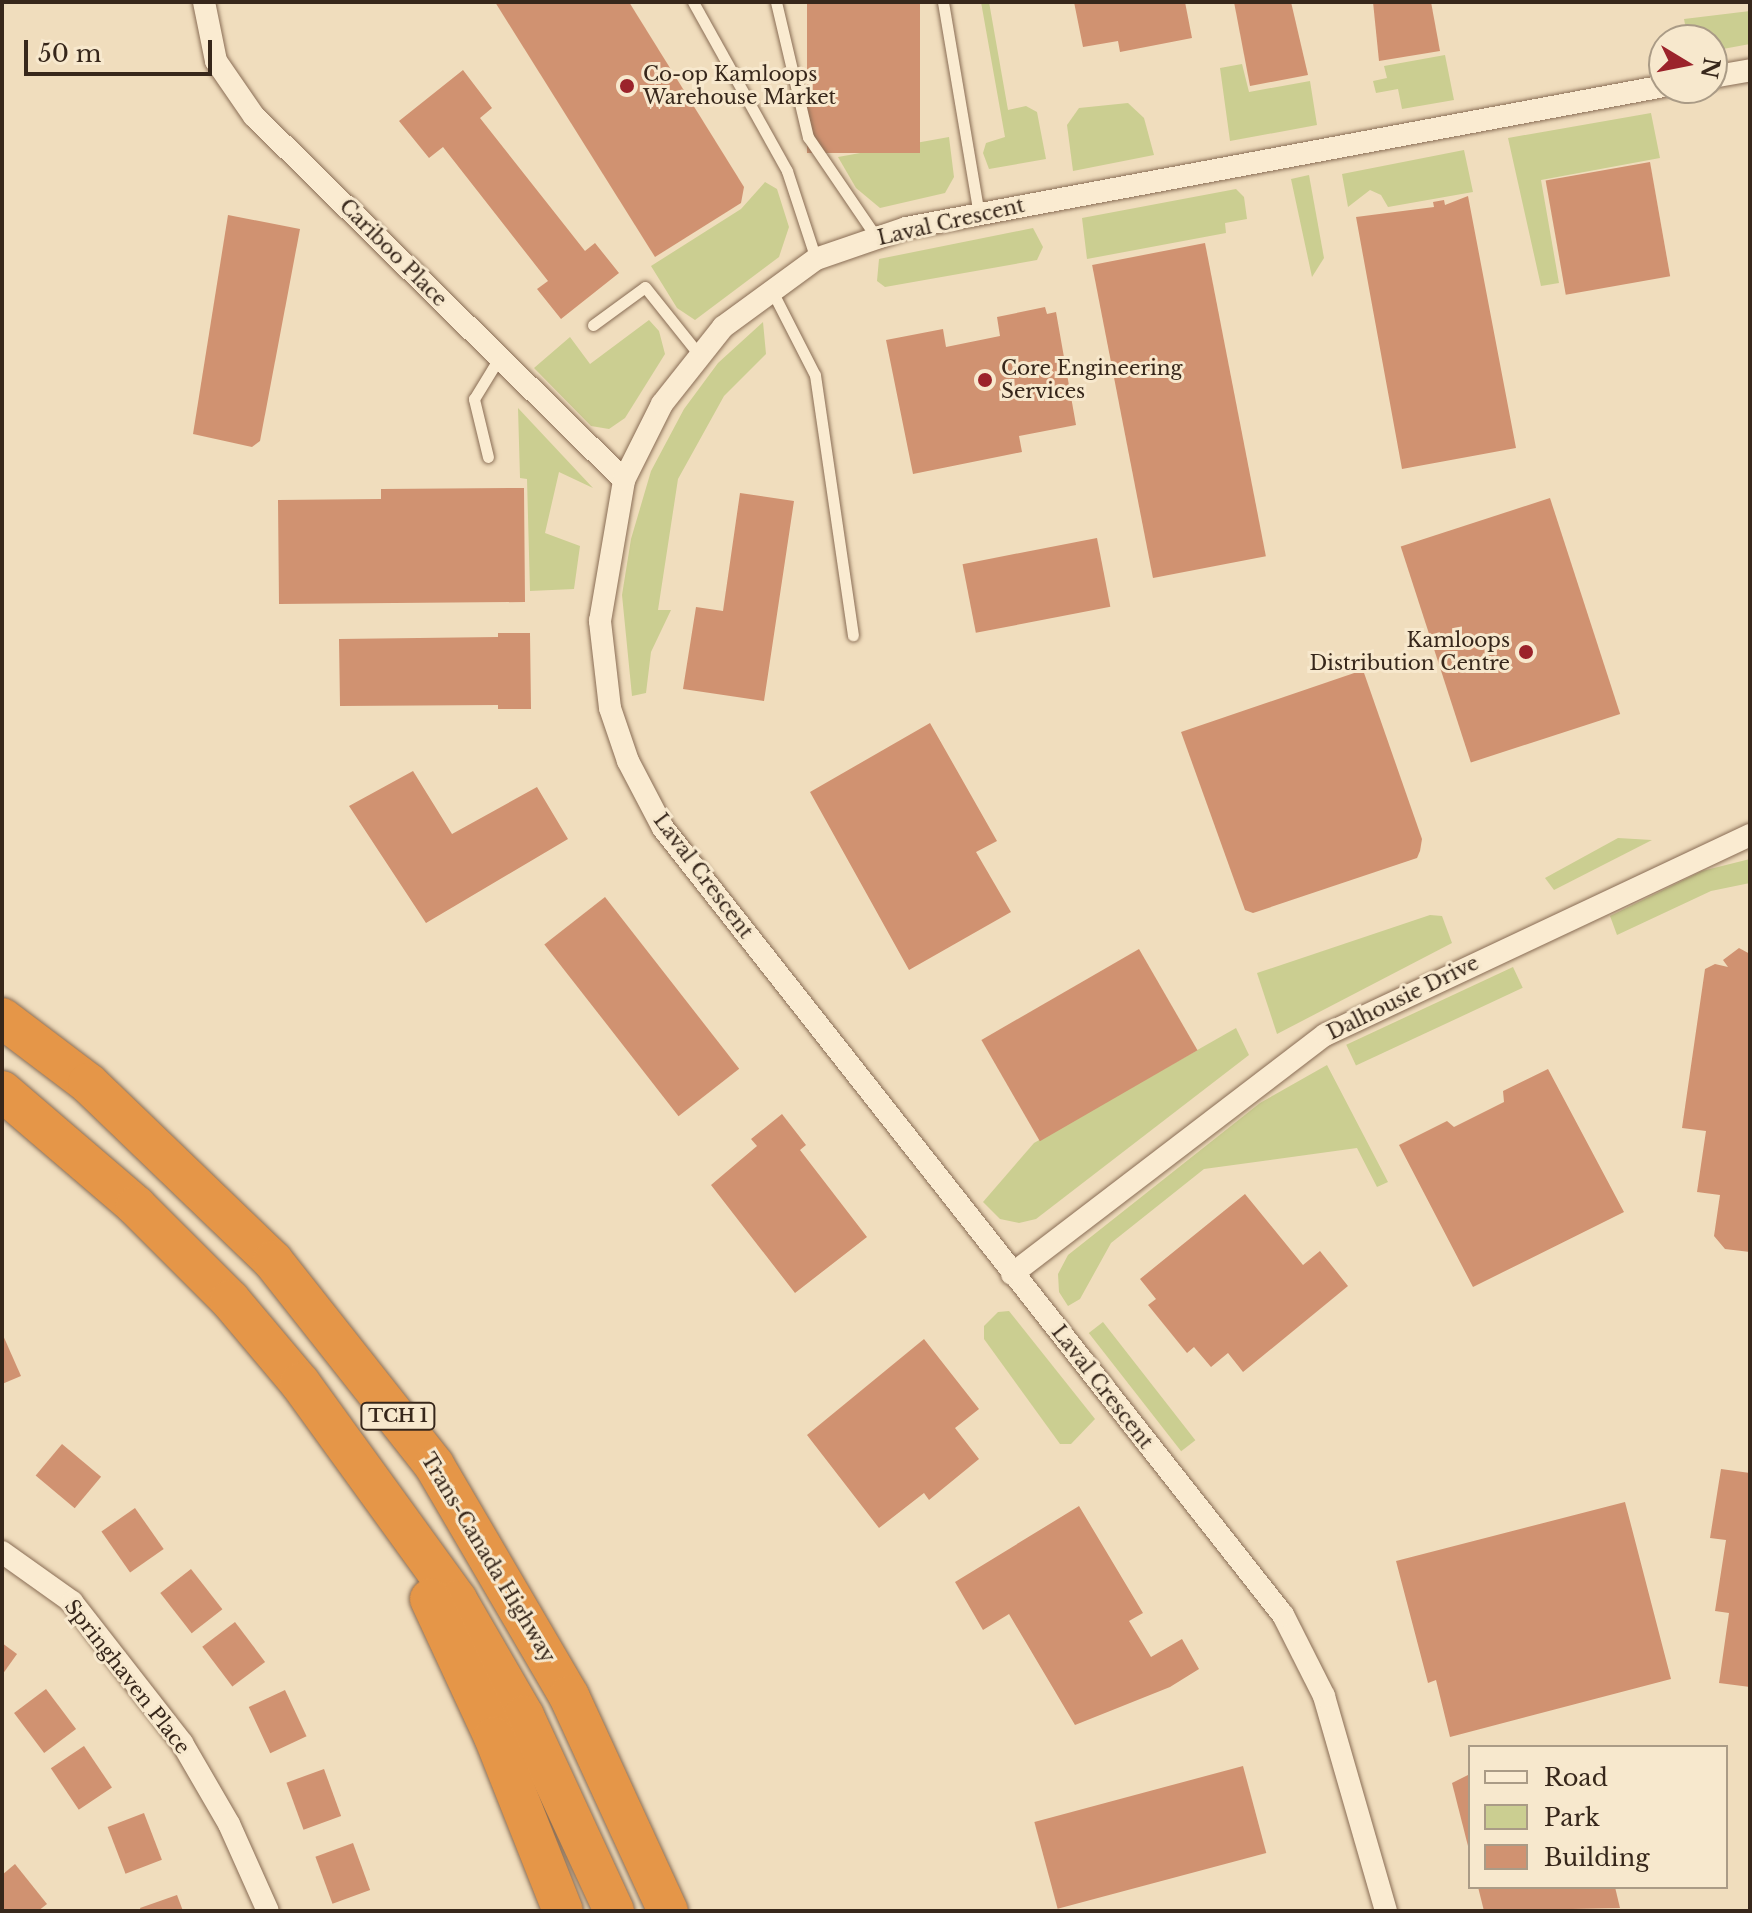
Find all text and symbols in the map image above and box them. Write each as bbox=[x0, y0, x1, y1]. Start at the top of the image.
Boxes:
scale bar bbox=[28, 24, 216, 74]
north arrow bbox=[1648, 24, 1728, 104]
text: 50 m bbox=[38, 39, 101, 68]
text: N bbox=[1695, 55, 1725, 80]
place label: Co-op Kamloops Warehouse Market bbox=[643, 62, 836, 109]
marker: Co-op Kamloops Warehouse Market bbox=[618, 77, 636, 95]
street label: Laval Crescent bbox=[875, 193, 1027, 251]
street label: Cariboo Place bbox=[334, 194, 452, 312]
place label: Core Engineering Services bbox=[1001, 356, 1183, 403]
marker: Core Engineering Services bbox=[976, 371, 994, 389]
place label: Kamloops Distribution Centre bbox=[1309, 628, 1510, 675]
marker: Kamloops Distribution Centre bbox=[1517, 643, 1535, 661]
street label: Laval Crescent bbox=[648, 809, 758, 943]
street label: Dalhousie Drive bbox=[1323, 951, 1483, 1045]
street label: Laval Crescent bbox=[1046, 1321, 1158, 1453]
road number: TCH 1 bbox=[360, 1402, 436, 1430]
street label: Trans-Canada Highway bbox=[416, 1449, 560, 1667]
street label: Springhaven Place bbox=[59, 1595, 195, 1759]
legend bbox=[1468, 1745, 1728, 1889]
text: Road bbox=[1544, 1763, 1608, 1792]
text: Park bbox=[1544, 1803, 1600, 1832]
text: Building bbox=[1544, 1843, 1650, 1872]

